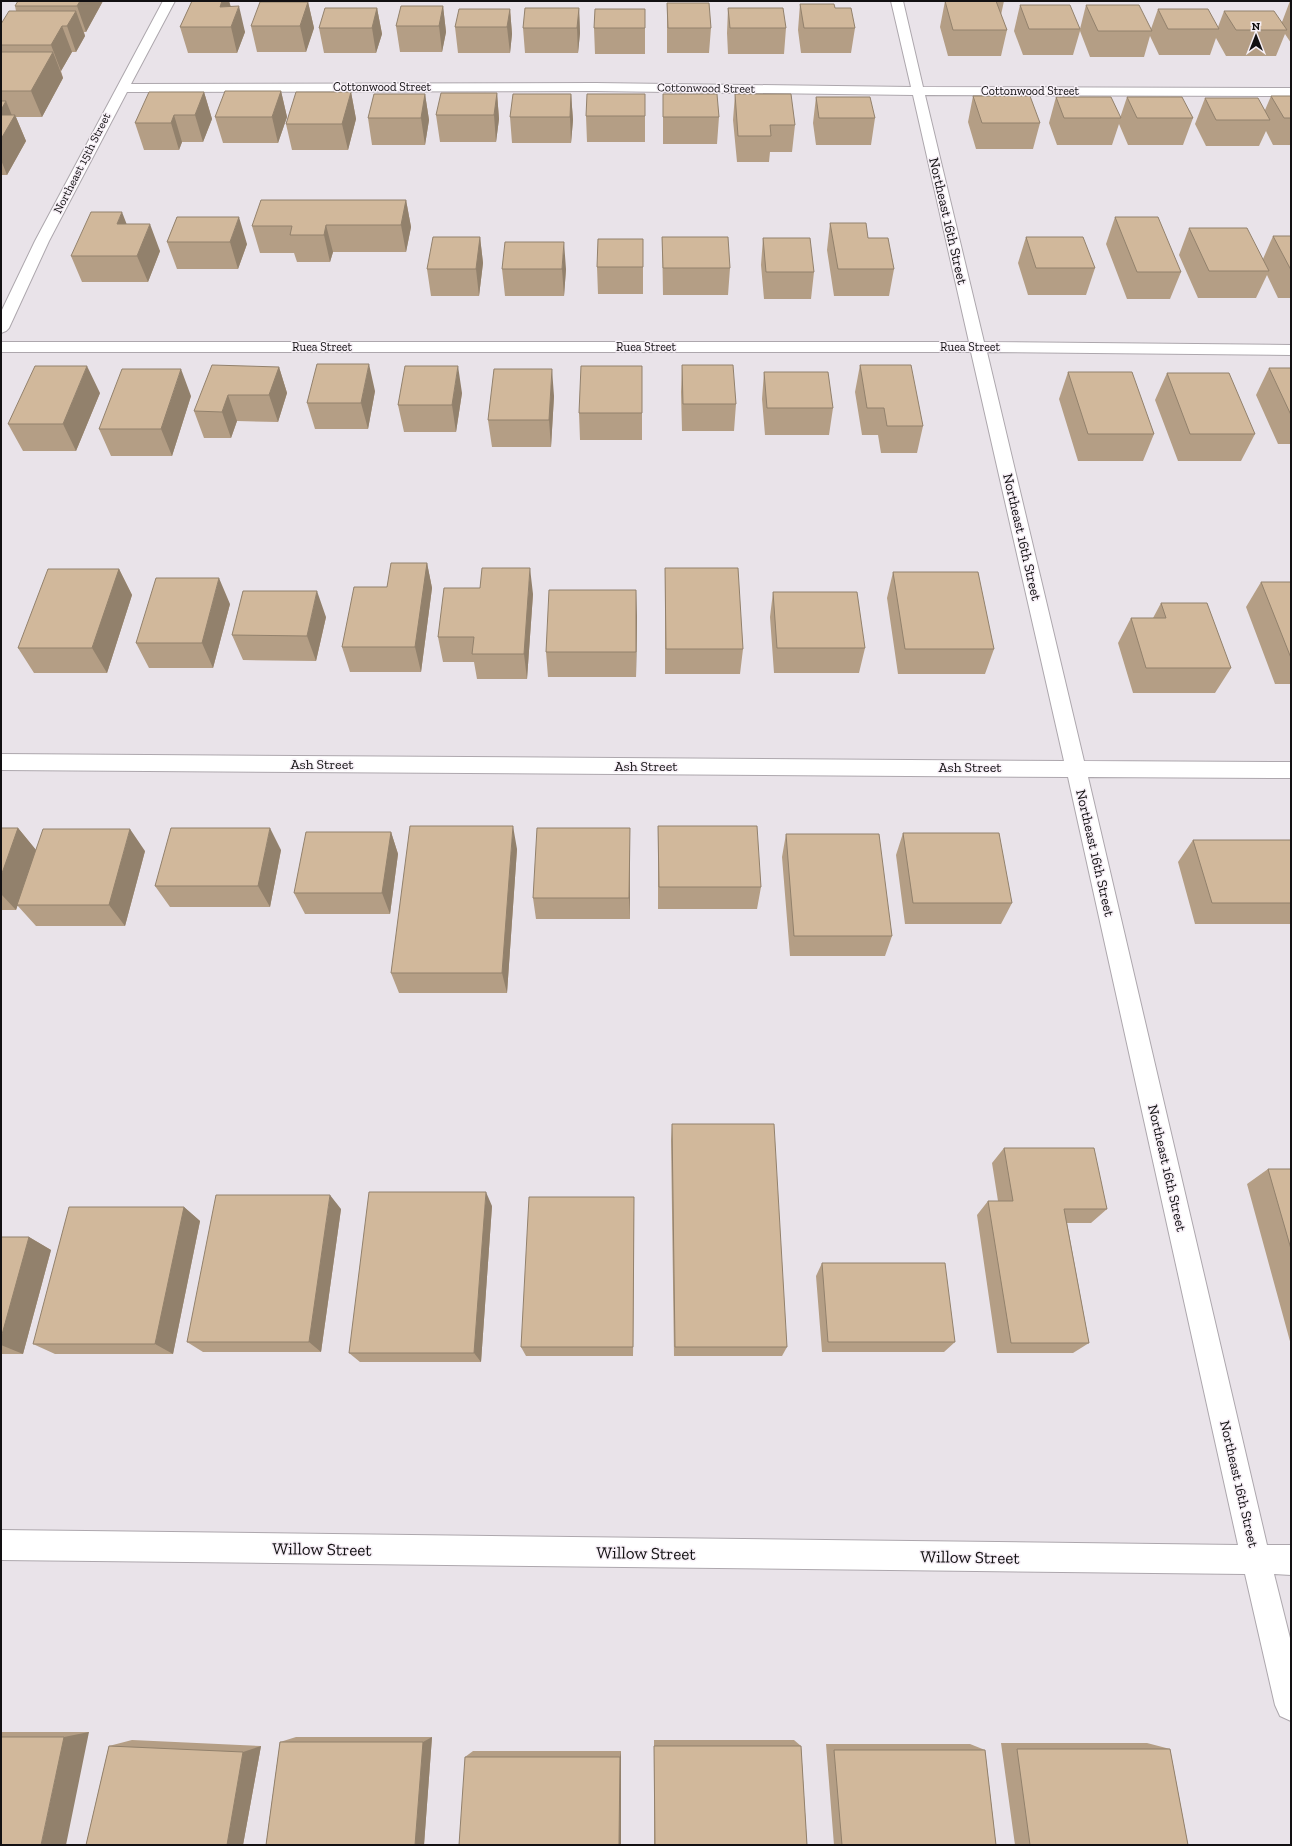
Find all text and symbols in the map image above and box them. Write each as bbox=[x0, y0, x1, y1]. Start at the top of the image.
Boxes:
north arrow bbox=[1236, 16, 1276, 56]
text: N bbox=[1252, 20, 1261, 33]
street label: Cottonwood Street bbox=[333, 80, 432, 94]
street label: Cottonwood Street bbox=[657, 80, 756, 96]
street label: Cottonwood Street bbox=[981, 84, 1080, 98]
street label: Northeast 15th Street bbox=[51, 110, 114, 216]
street label: Northeast 16th Street bbox=[925, 156, 971, 287]
street label: Ruea Street bbox=[292, 340, 353, 354]
street label: Ruea Street bbox=[616, 340, 677, 354]
street label: Ruea Street bbox=[940, 340, 1001, 354]
street label: Northeast 16th Street bbox=[999, 472, 1045, 603]
street label: Ash Street bbox=[291, 756, 354, 773]
street label: Ash Street bbox=[615, 758, 678, 775]
street label: Ash Street bbox=[939, 759, 1002, 776]
street label: Northeast 16th Street bbox=[1072, 788, 1118, 919]
street label: Northeast 16th Street bbox=[1144, 1103, 1190, 1234]
street label: Northeast 16th Street bbox=[1216, 1419, 1262, 1550]
street label: Willow Street bbox=[272, 1538, 372, 1560]
street label: Willow Street bbox=[596, 1542, 696, 1564]
street label: Willow Street bbox=[920, 1546, 1020, 1568]

